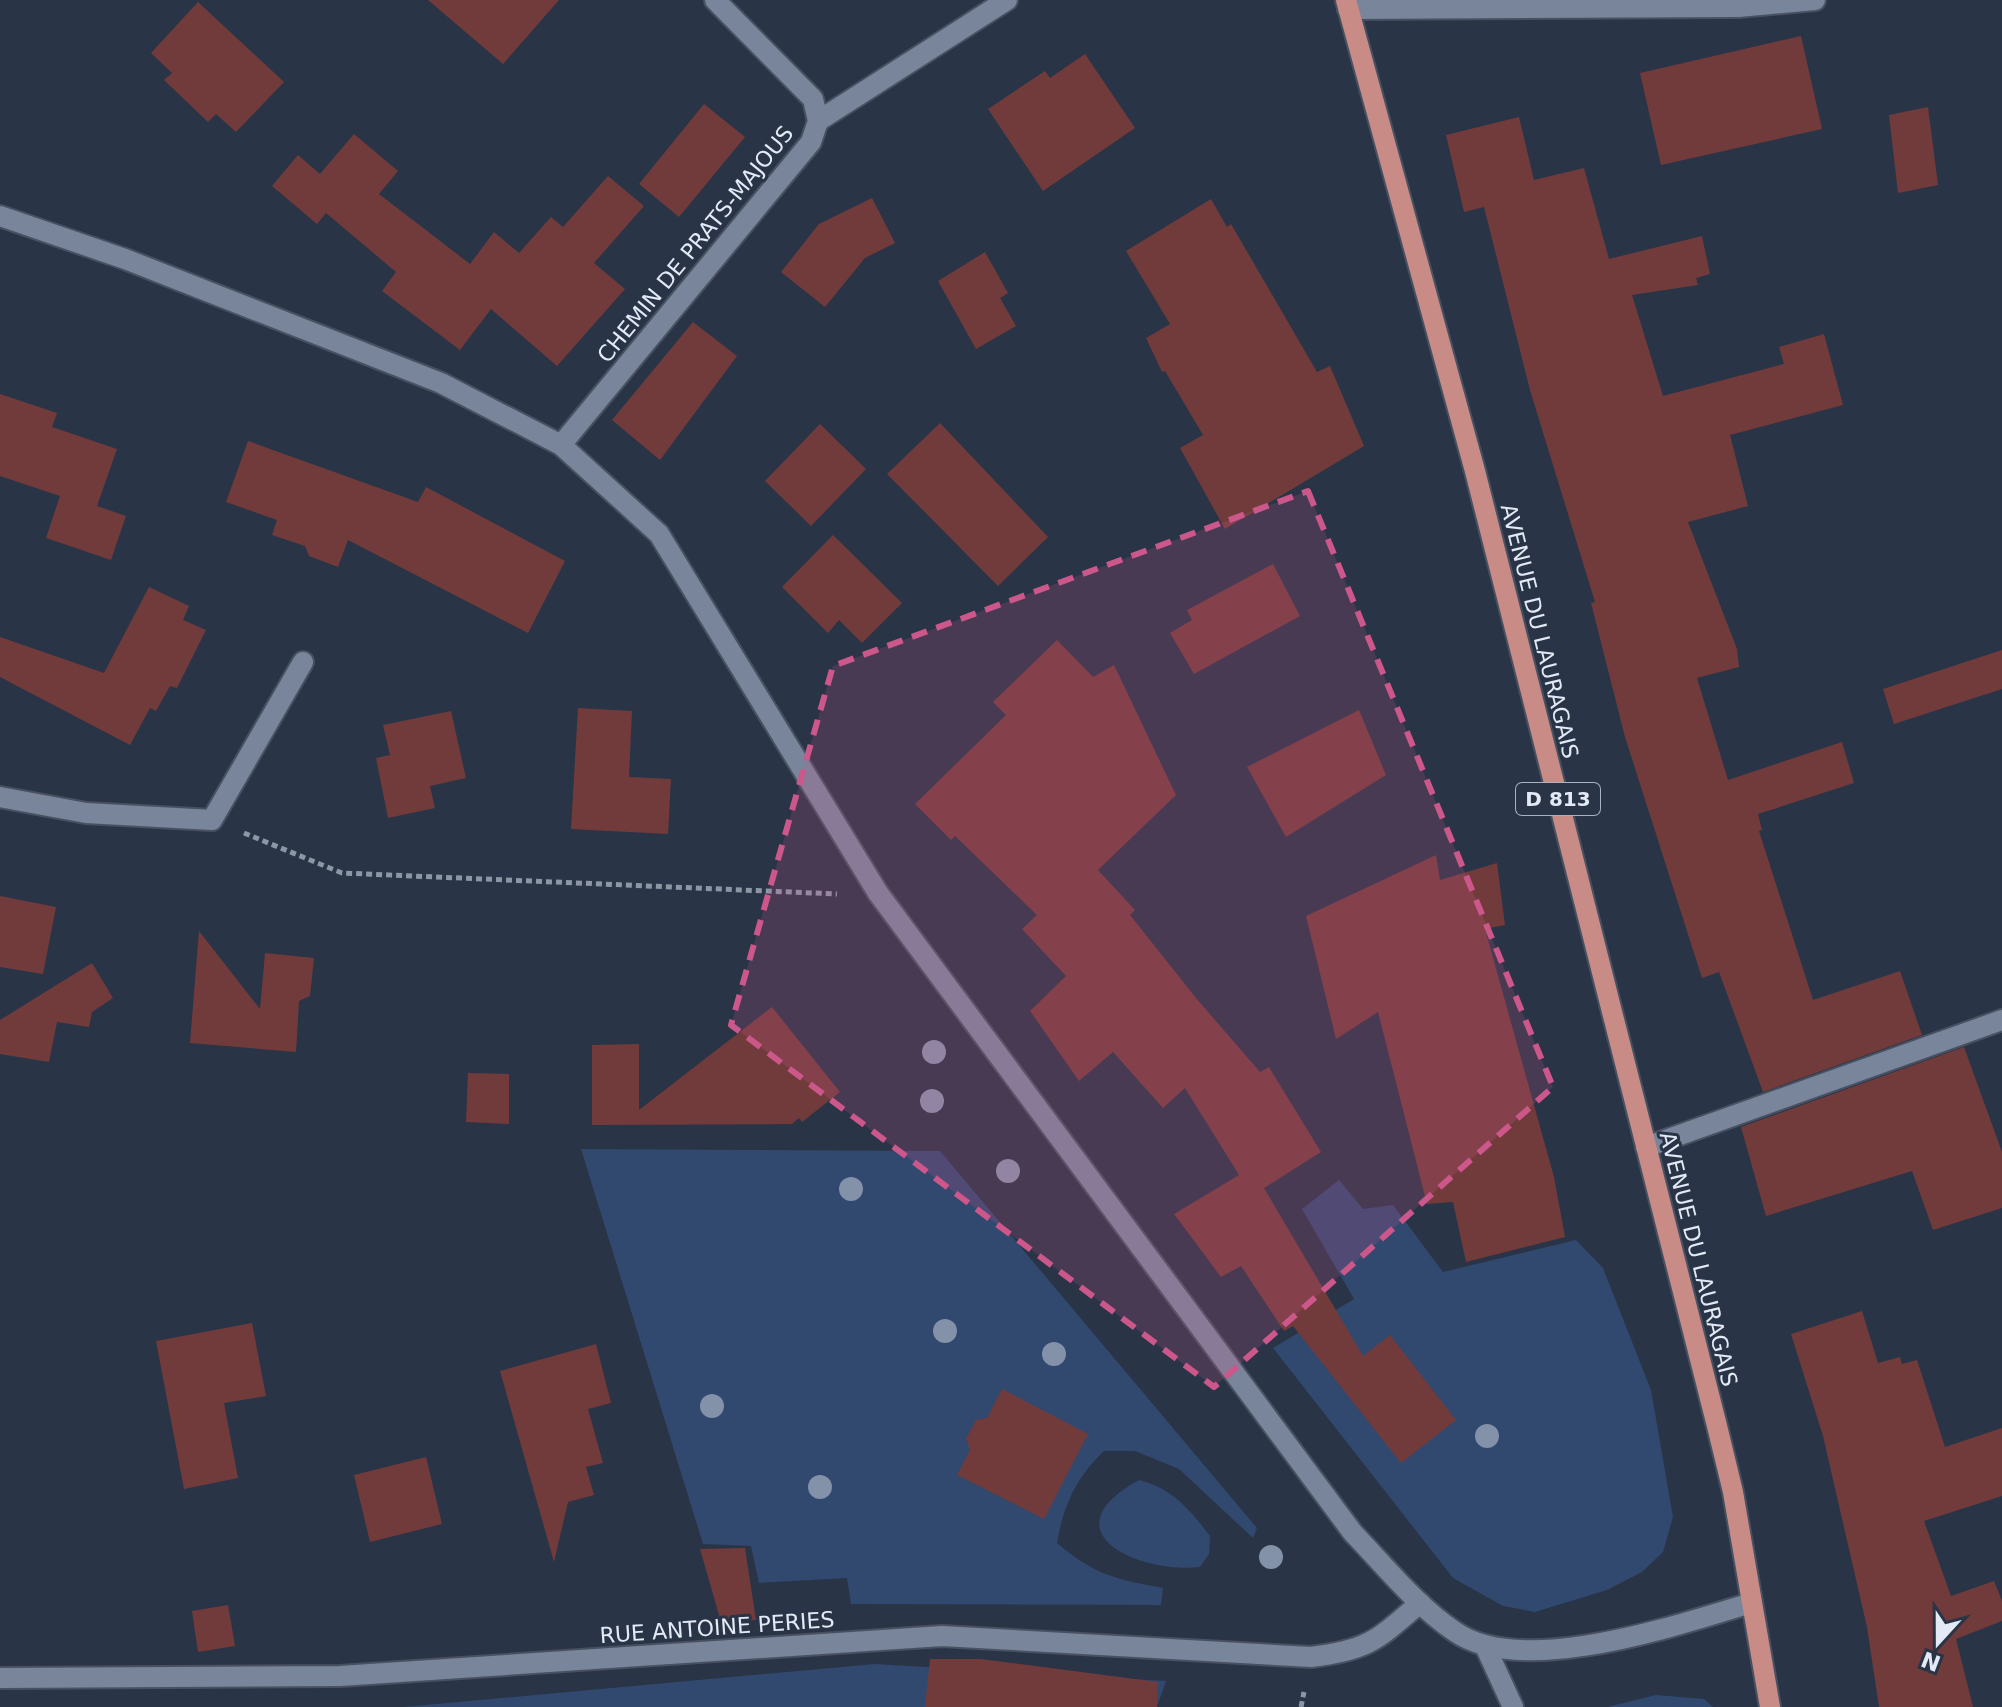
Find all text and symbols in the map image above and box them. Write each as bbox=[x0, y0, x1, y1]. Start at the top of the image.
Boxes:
street label: CHEMIN DE PRATS-MAJOUS bbox=[592, 121, 798, 368]
street label: AVENUE DU LAURAGAIS bbox=[1496, 501, 1583, 761]
road number: D 813 bbox=[1516, 783, 1600, 815]
street label: AVENUE DU LAURAGAIS bbox=[1655, 1129, 1742, 1389]
north arrow bbox=[1898, 1603, 1978, 1683]
street label: RUE ANTOINE PERIES bbox=[599, 1607, 835, 1648]
text: N bbox=[1918, 1646, 1944, 1676]

